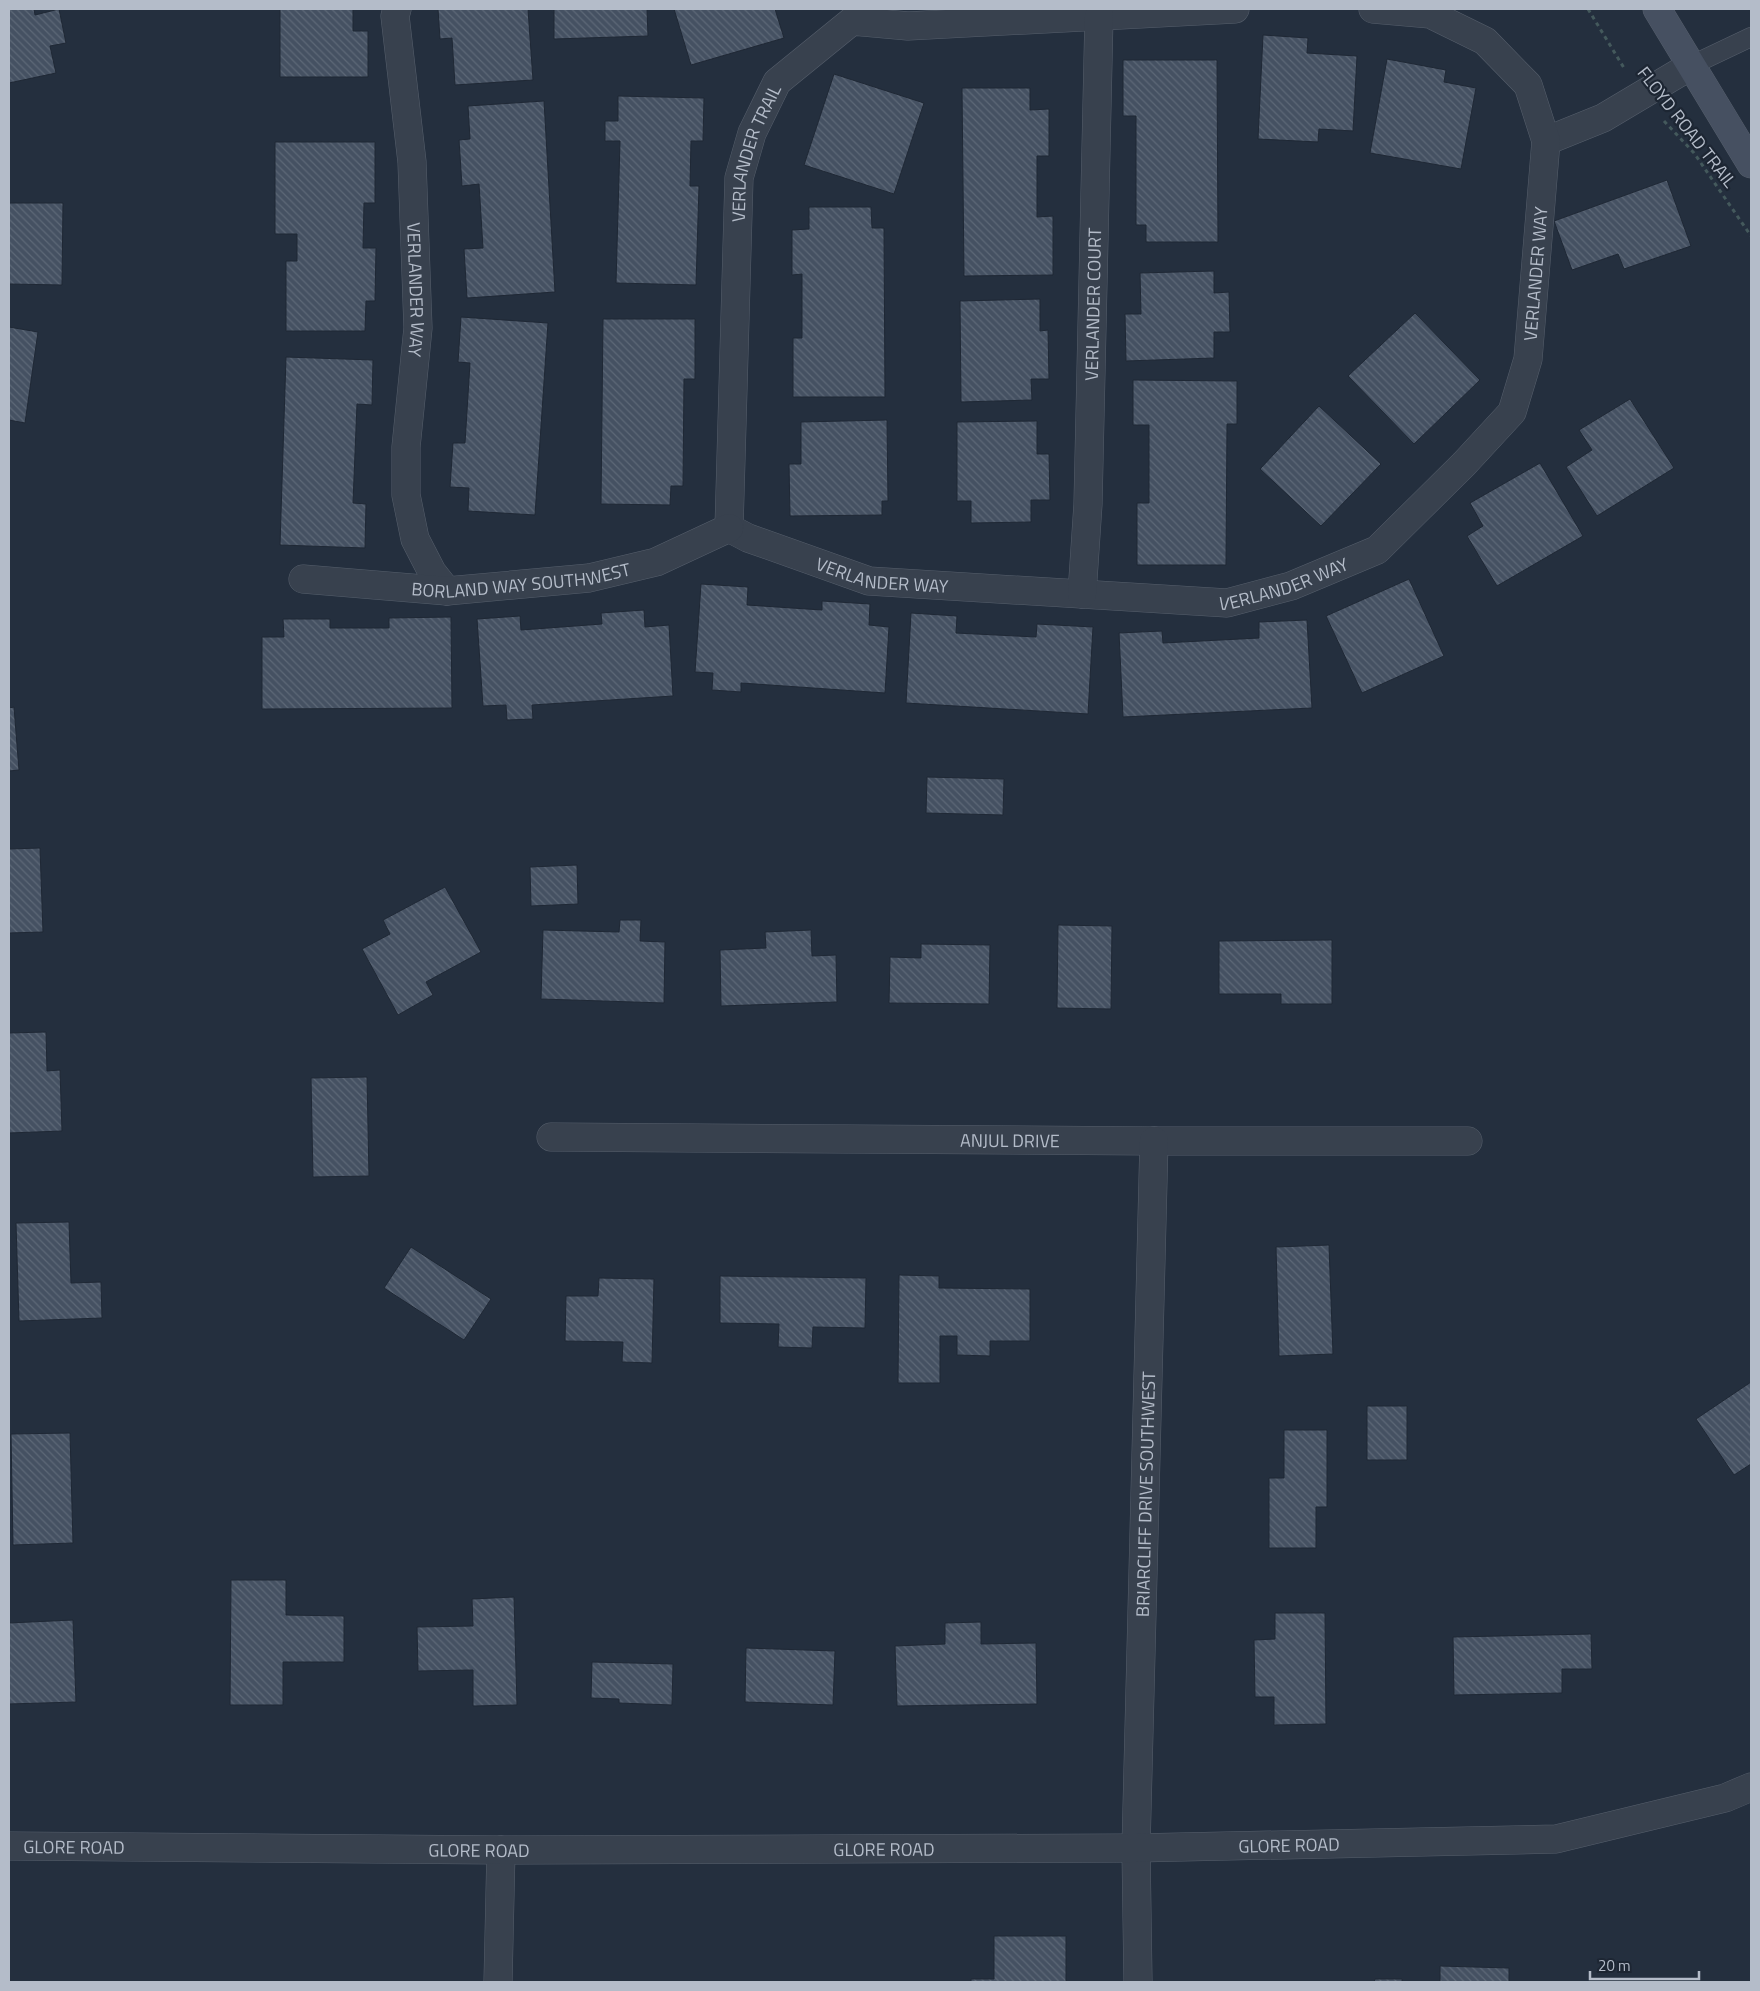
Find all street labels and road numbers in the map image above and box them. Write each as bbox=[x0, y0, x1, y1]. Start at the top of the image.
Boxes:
street label: FLOYD ROAD TRAIL bbox=[1631, 61, 1743, 194]
street label: VERLANDER TRAIL bbox=[724, 79, 788, 222]
street label: VERLANDER WAY bbox=[1516, 205, 1554, 342]
street label: VERLANDER WAY bbox=[401, 222, 432, 359]
street label: VERLANDER COURT bbox=[1077, 227, 1108, 381]
street label: VERLANDER WAY bbox=[812, 550, 950, 599]
street label: VERLANDER WAY bbox=[1218, 550, 1352, 617]
street label: BORLAND WAY SOUTHWEST bbox=[410, 555, 634, 605]
street label: ANJUL DRIVE bbox=[960, 1126, 1060, 1154]
street label: BRIARCLIFF DRIVE SOUTHWEST bbox=[1128, 1370, 1162, 1617]
street label: GLORE ROAD bbox=[1238, 1830, 1340, 1859]
street label: GLORE ROAD bbox=[23, 1833, 125, 1860]
street label: GLORE ROAD bbox=[833, 1835, 935, 1862]
street label: GLORE ROAD bbox=[428, 1836, 530, 1864]

